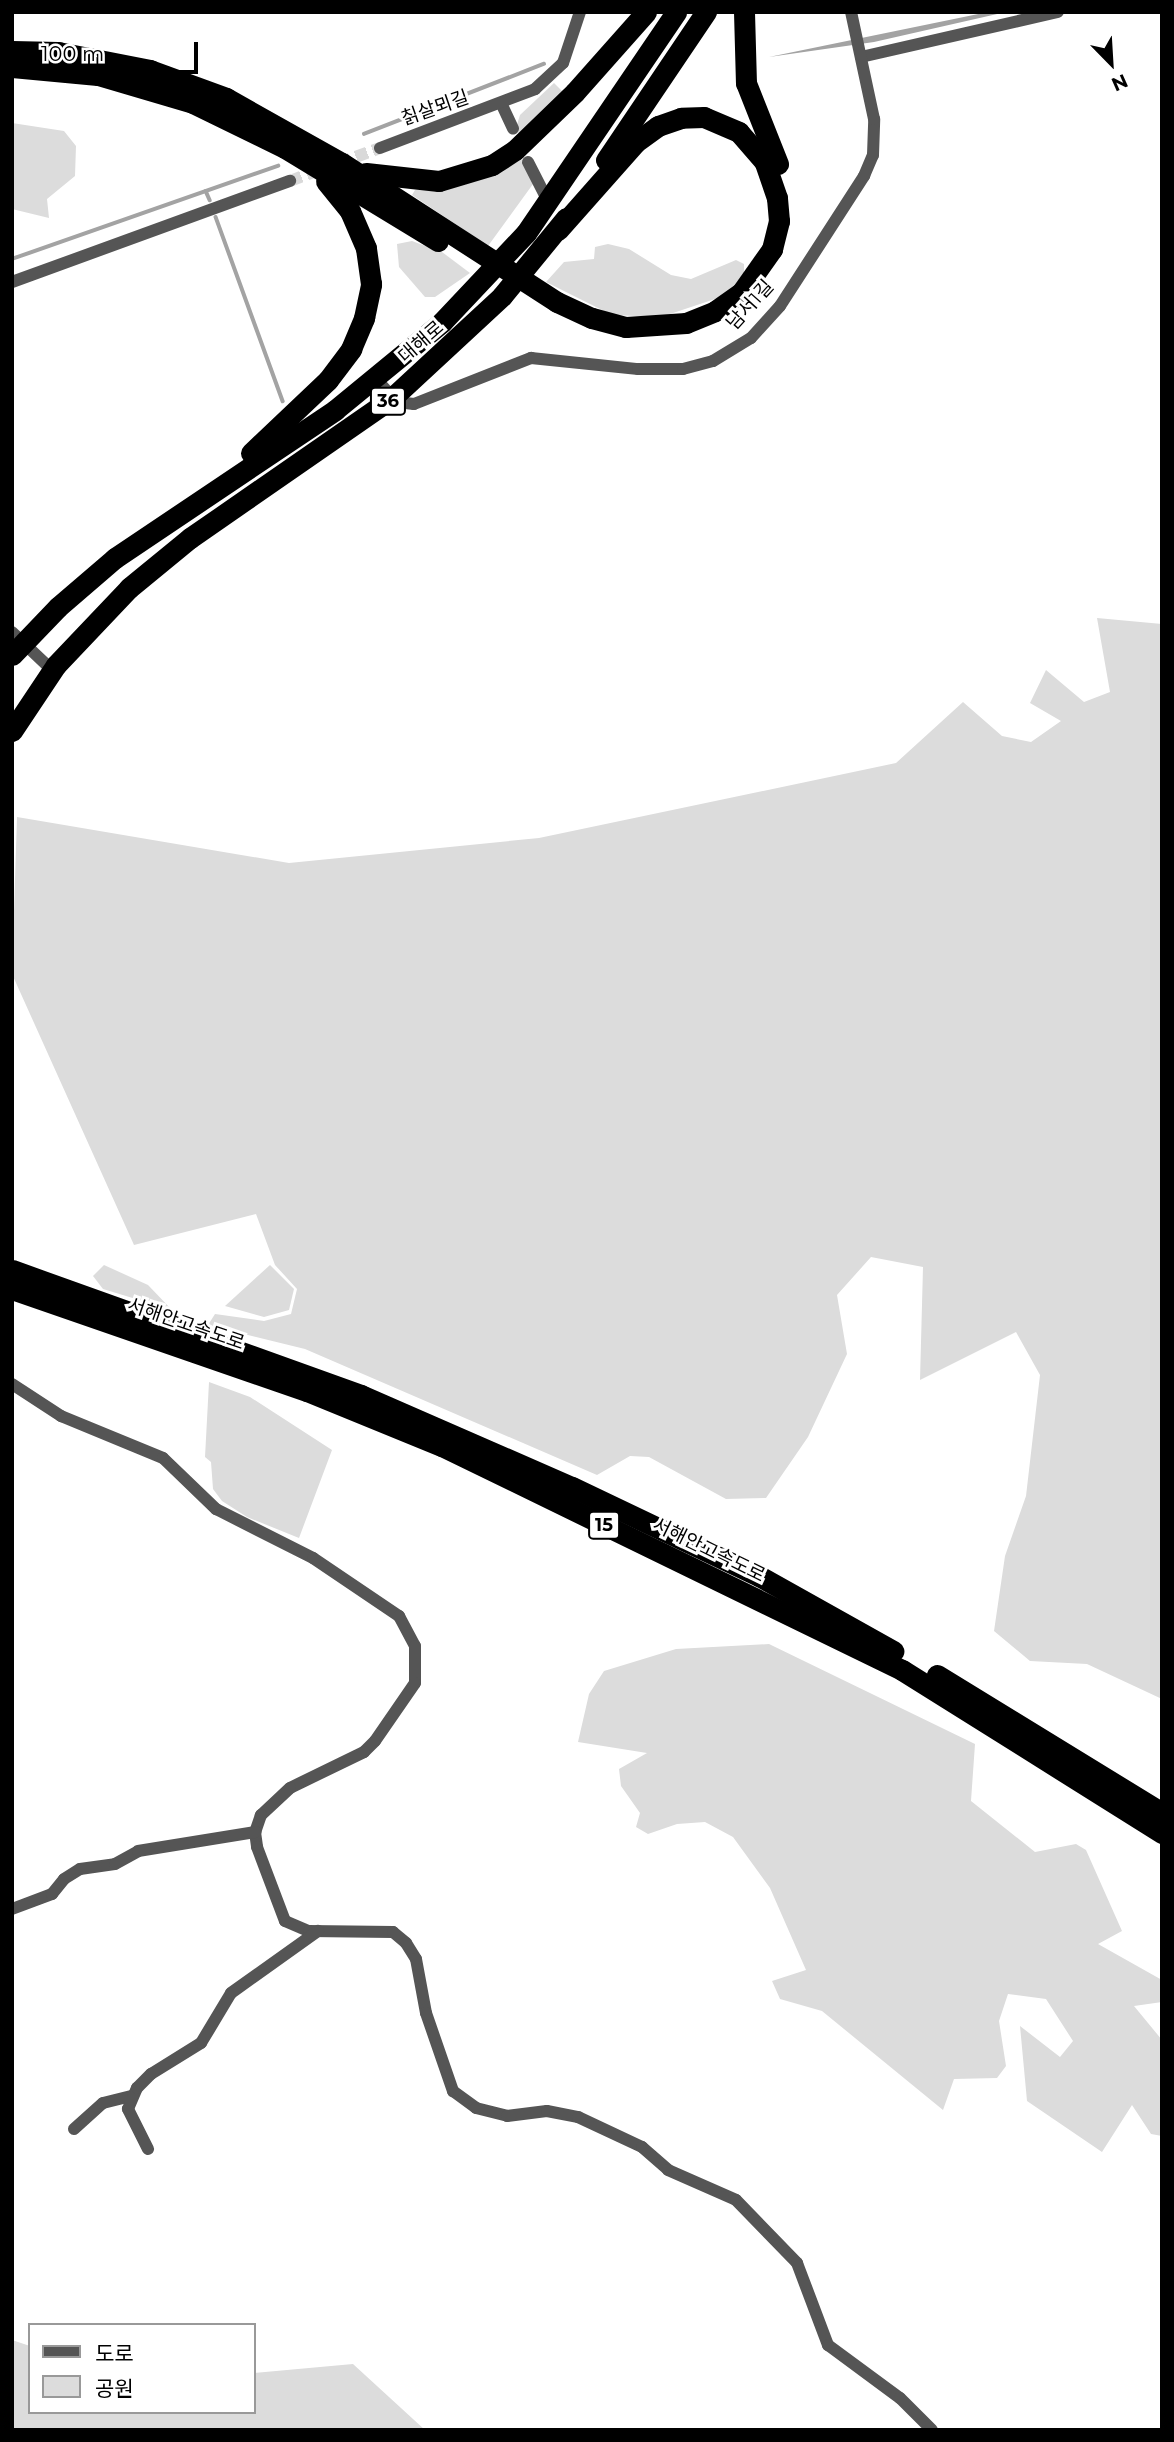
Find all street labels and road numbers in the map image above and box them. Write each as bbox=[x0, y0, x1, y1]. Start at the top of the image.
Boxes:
street label: 칡살뫼길 bbox=[398, 86, 472, 130]
street label: 남서1길 bbox=[722, 275, 778, 335]
street label: 대해로 bbox=[394, 316, 448, 368]
road number: 36 bbox=[369, 386, 407, 416]
street label: 서해안고속도로 bbox=[124, 1293, 248, 1355]
road number: 15 bbox=[586, 1510, 622, 1540]
street label: 서해안고속도로 bbox=[649, 1513, 769, 1587]

